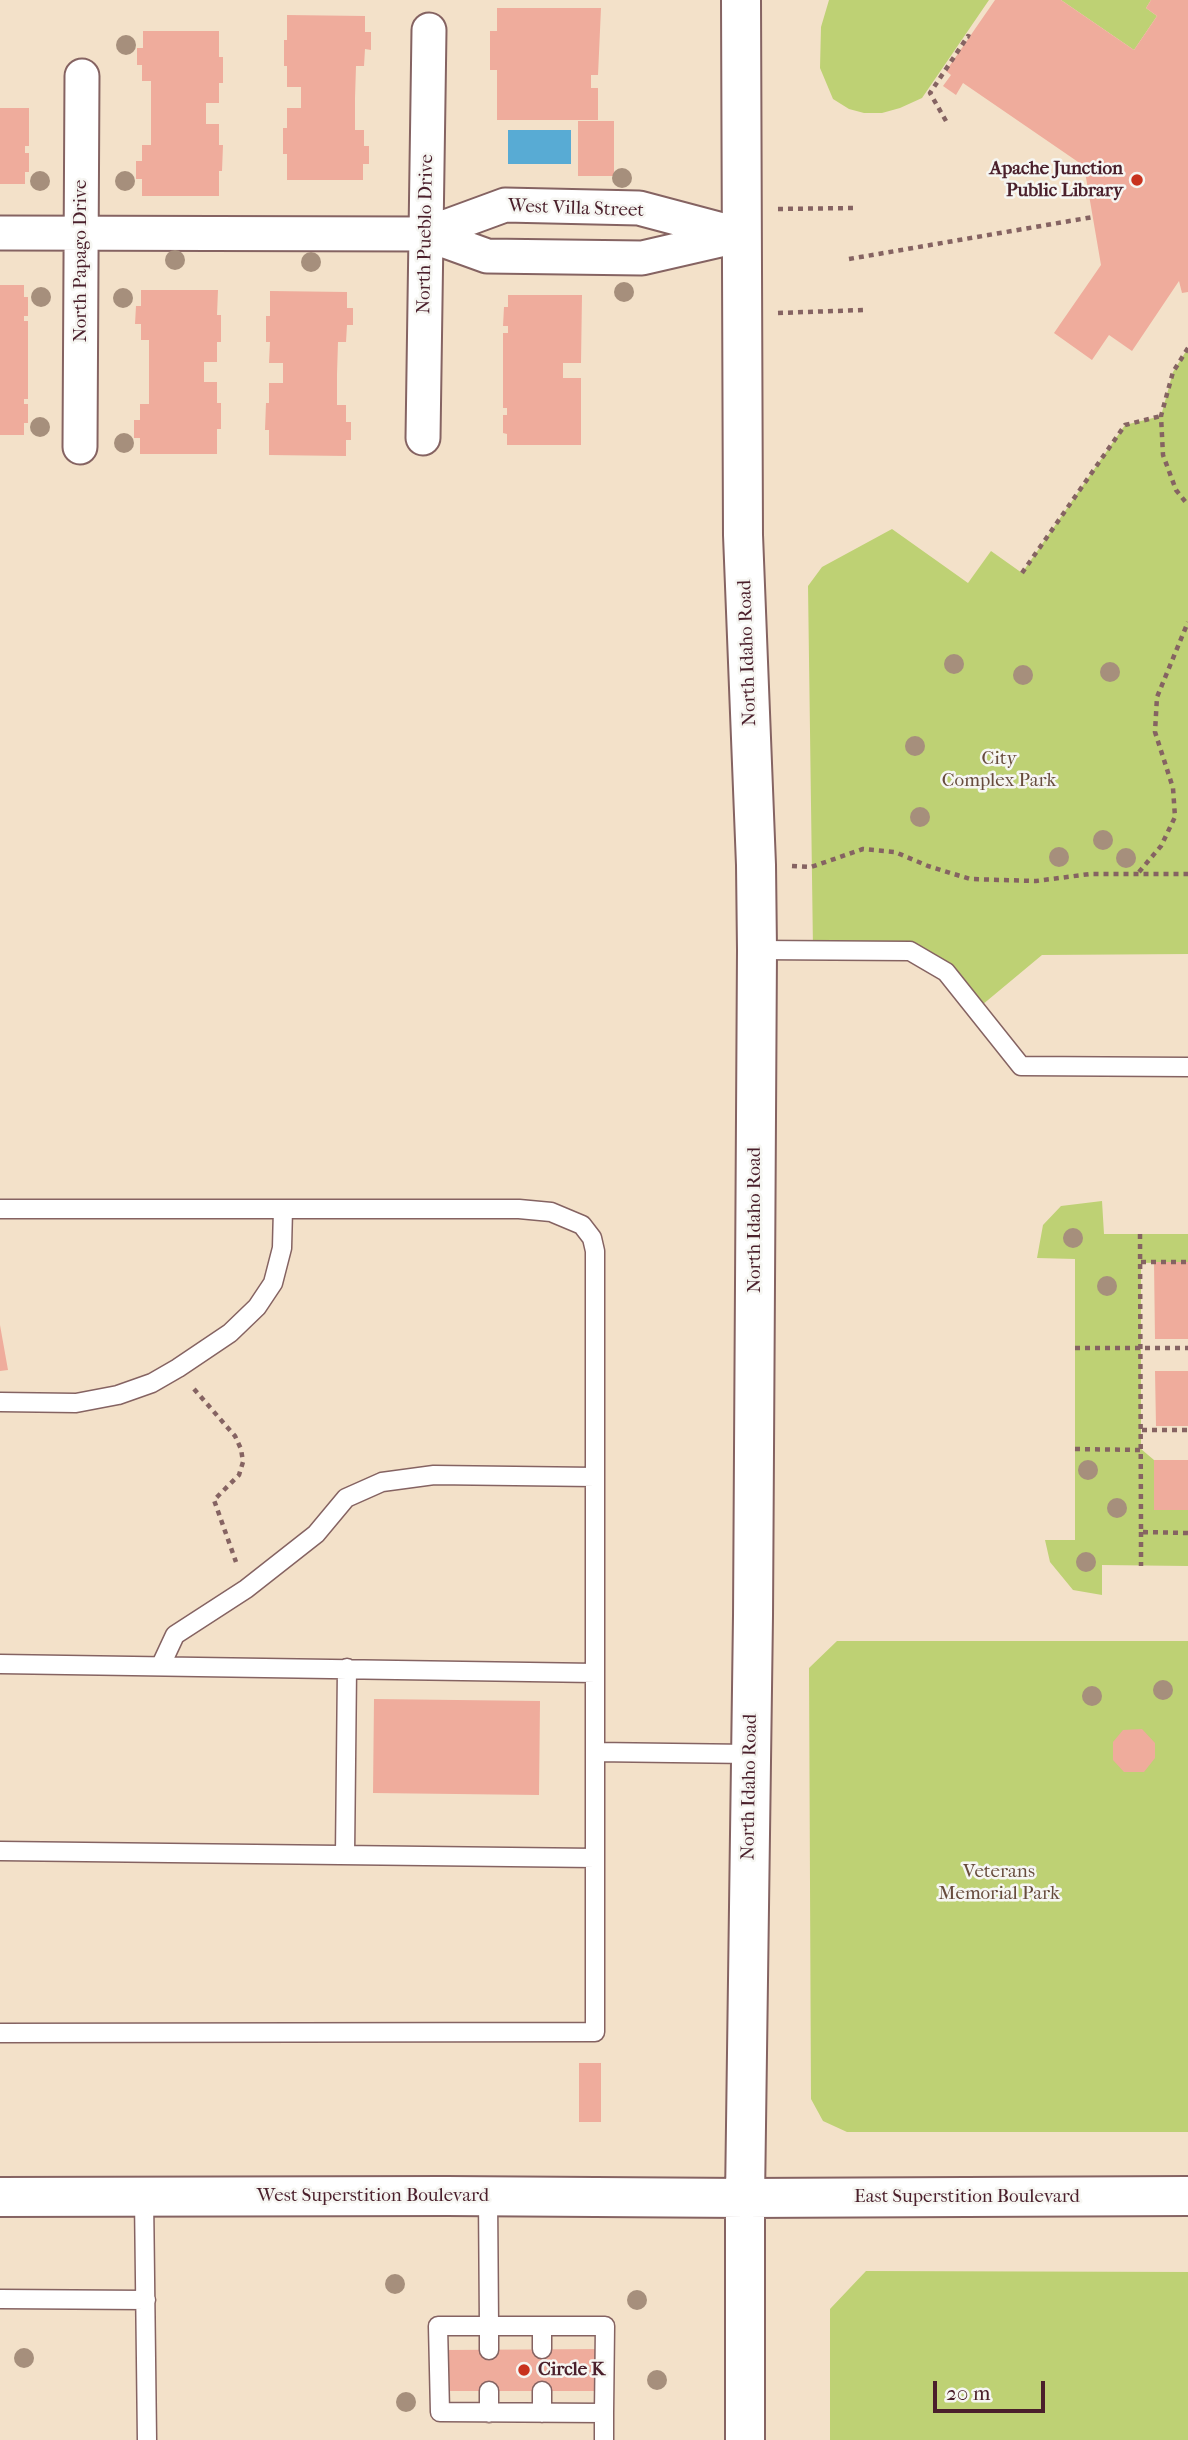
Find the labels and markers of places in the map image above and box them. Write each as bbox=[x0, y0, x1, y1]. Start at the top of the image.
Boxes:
place label: Apache Junction Public Library bbox=[990, 158, 1123, 202]
marker: Apache Junction Public Library bbox=[1129, 172, 1145, 188]
place label: Circle K bbox=[538, 2359, 605, 2381]
marker: Circle K bbox=[516, 2362, 532, 2378]

